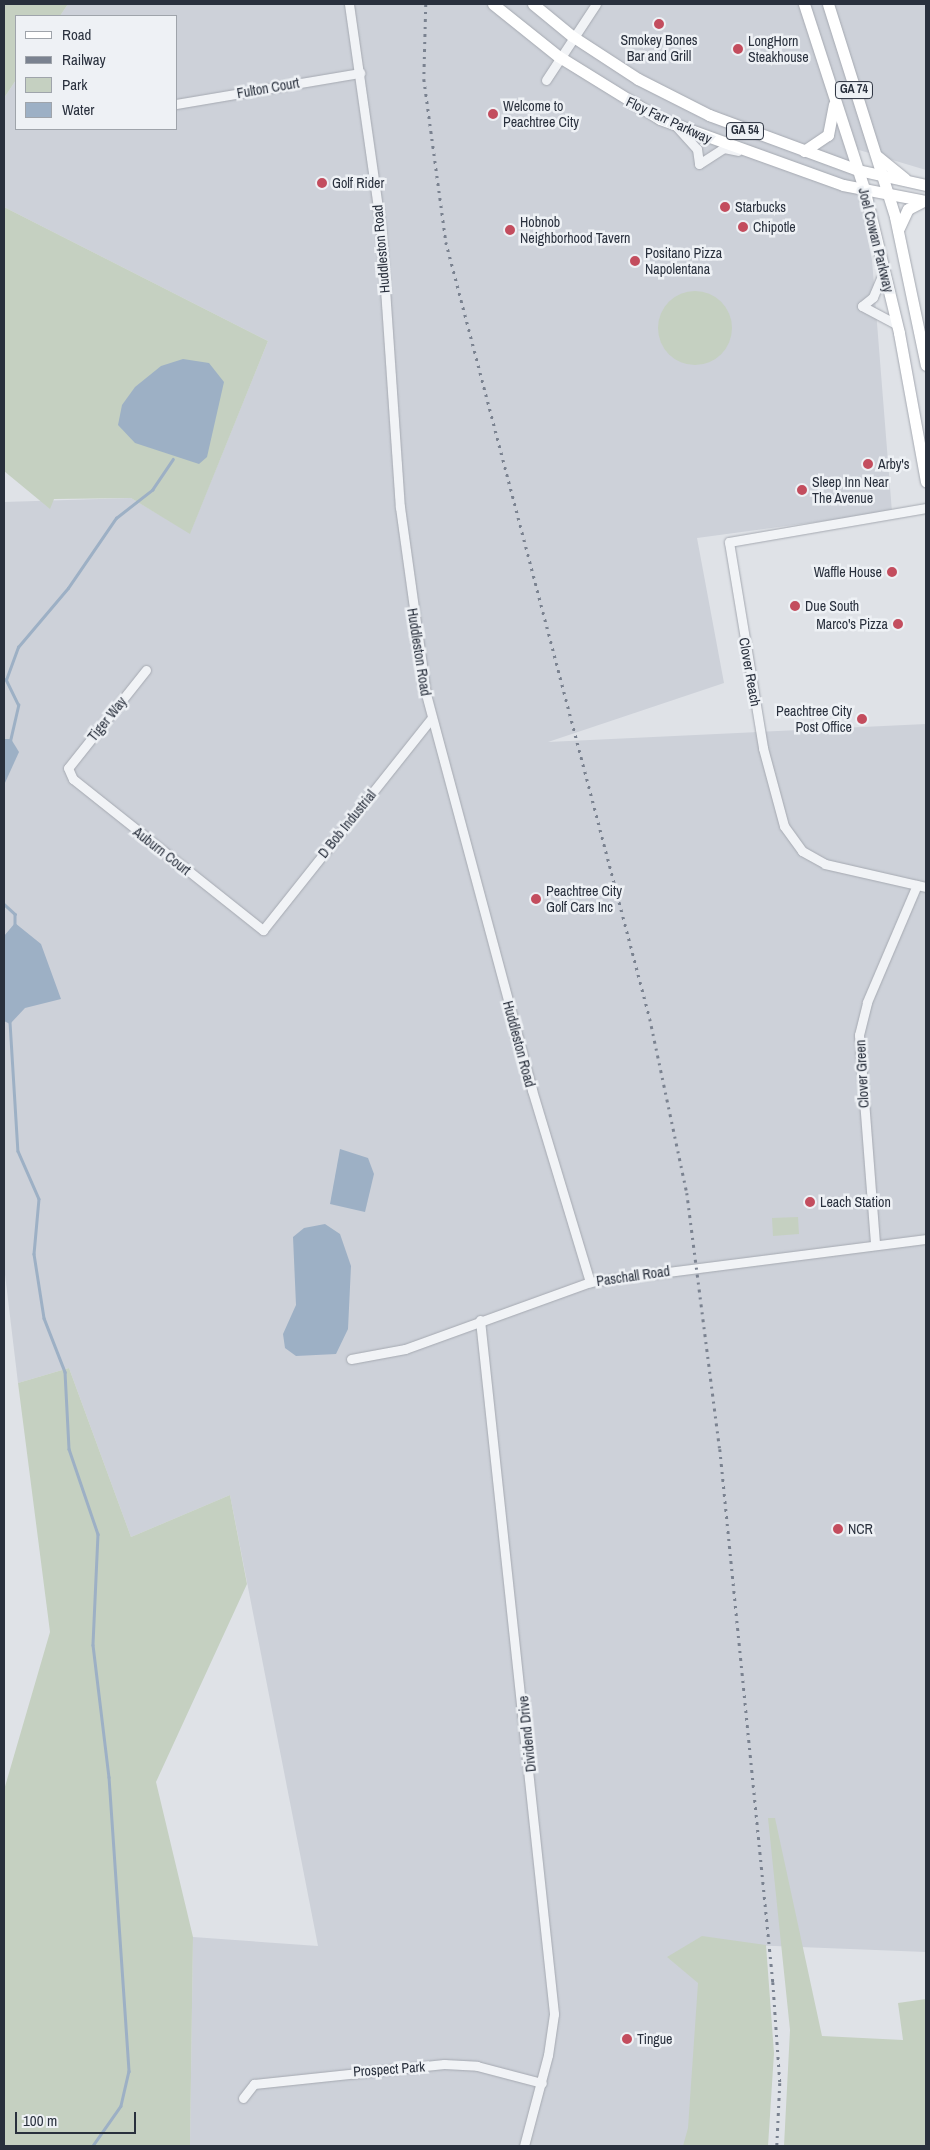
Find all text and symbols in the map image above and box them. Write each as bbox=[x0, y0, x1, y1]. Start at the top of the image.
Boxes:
legend bbox=[15, 15, 178, 130]
marker: Smokey Bones Bar and Grill bbox=[653, 18, 665, 30]
text: Road bbox=[62, 24, 91, 45]
place label: Smokey Bones Bar and Grill bbox=[620, 32, 698, 64]
place label: LongHorn Steakhouse bbox=[748, 33, 809, 65]
marker: LongHorn Steakhouse bbox=[732, 43, 744, 55]
text: Railway bbox=[62, 49, 106, 70]
text: Park bbox=[62, 74, 87, 95]
street label: Fulton Court bbox=[235, 74, 301, 102]
road number: GA 74 bbox=[834, 80, 874, 100]
street label: Floy Farr Parkway bbox=[624, 93, 714, 147]
place label: Welcome to Peachtree City bbox=[503, 98, 579, 130]
text: Water bbox=[62, 99, 94, 120]
marker: Welcome to Peachtree City bbox=[487, 108, 499, 120]
road number: GA 54 bbox=[725, 122, 765, 140]
place label: Golf Rider bbox=[332, 175, 384, 191]
marker: Golf Rider bbox=[316, 177, 328, 189]
street label: Joel Cowan Parkway bbox=[855, 186, 897, 294]
place label: Starbucks bbox=[735, 199, 786, 215]
marker: Starbucks bbox=[719, 201, 731, 213]
street label: Huddleston Road bbox=[369, 204, 393, 294]
place label: Hobnob Neighborhood Tavern bbox=[520, 214, 631, 246]
place label: Chipotle bbox=[753, 219, 796, 235]
marker: Chipotle bbox=[737, 221, 749, 233]
marker: Hobnob Neighborhood Tavern bbox=[504, 224, 516, 236]
place label: Positano Pizza Napolentana bbox=[645, 245, 722, 278]
marker: Positano Pizza Napolentana bbox=[629, 255, 641, 267]
place label: Arby's bbox=[878, 456, 910, 472]
marker: Arby's bbox=[862, 458, 874, 470]
place label: Sleep Inn Near The Avenue bbox=[812, 474, 889, 507]
marker: Sleep Inn Near The Avenue bbox=[796, 484, 808, 496]
place label: Waffle House bbox=[814, 564, 882, 580]
marker: Waffle House bbox=[886, 566, 898, 578]
place label: Due South bbox=[805, 598, 859, 614]
marker: Due South bbox=[789, 600, 801, 612]
street label: Huddleston Road bbox=[404, 607, 434, 697]
place label: Marco's Pizza bbox=[816, 616, 888, 632]
marker: Marco's Pizza bbox=[892, 618, 904, 630]
street label: Clover Reach bbox=[736, 636, 764, 708]
street label: Tiger Way bbox=[84, 693, 130, 745]
place label: Peachtree City Post Office bbox=[776, 703, 852, 736]
marker: Peachtree City Post Office bbox=[856, 713, 868, 725]
street label: D Bob Industrial bbox=[315, 787, 379, 861]
street label: Auburn Court bbox=[130, 823, 194, 879]
place label: Peachtree City Golf Cars Inc bbox=[546, 883, 622, 916]
marker: Peachtree City Golf Cars Inc bbox=[530, 893, 542, 905]
street label: Huddleston Road bbox=[499, 999, 539, 1089]
street label: Clover Green bbox=[852, 1039, 872, 1109]
place label: Leach Station bbox=[820, 1194, 891, 1210]
marker: Leach Station bbox=[804, 1196, 816, 1208]
street label: Paschall Road bbox=[595, 1263, 671, 1289]
place label: NCR bbox=[848, 1521, 873, 1537]
marker: NCR bbox=[832, 1523, 844, 1535]
street label: Dividend Drive bbox=[515, 1695, 539, 1773]
place label: Tingue bbox=[637, 2031, 672, 2047]
marker: Tingue bbox=[621, 2033, 633, 2045]
street label: Prospect Park bbox=[352, 2058, 426, 2080]
scale bar bbox=[18, 2102, 139, 2134]
text: 100 m bbox=[23, 2110, 57, 2131]

